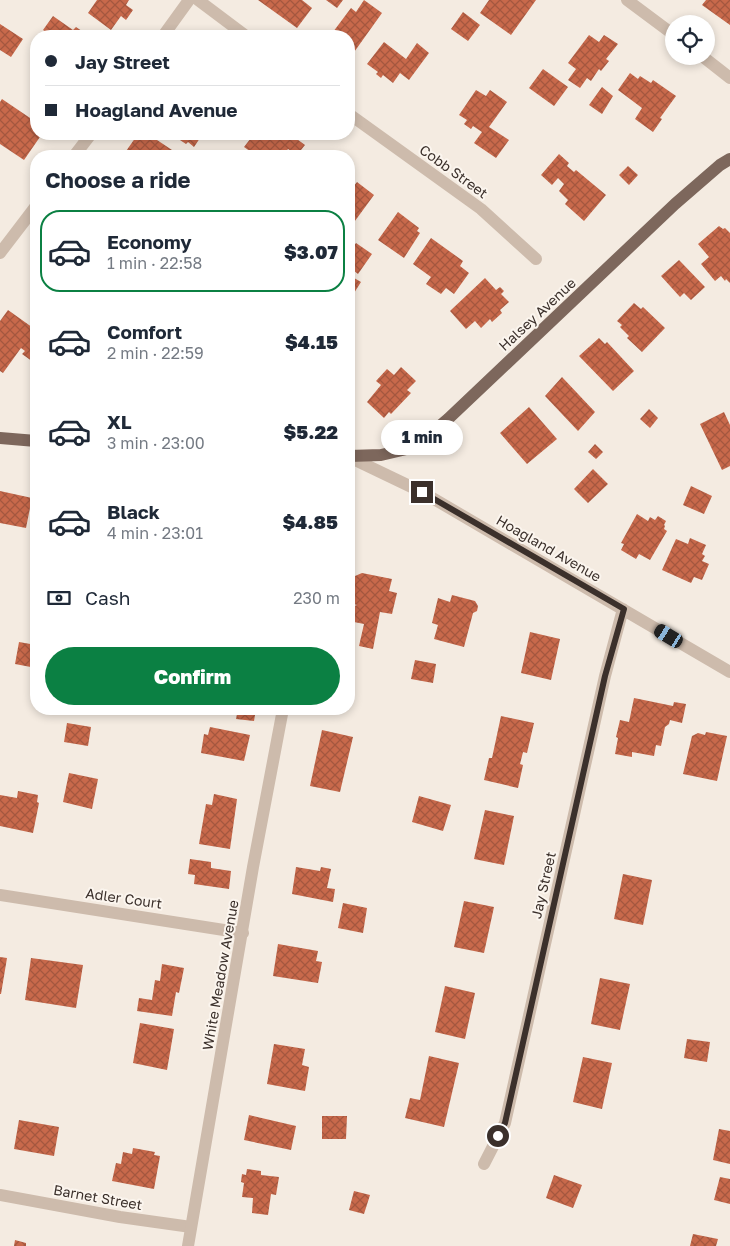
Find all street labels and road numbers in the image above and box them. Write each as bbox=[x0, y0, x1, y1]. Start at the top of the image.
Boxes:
street label: Cobb Street bbox=[417, 141, 491, 201]
street label: Halsey Avenue bbox=[495, 274, 579, 354]
street label: Hoagland Avenue bbox=[494, 511, 604, 585]
street label: Jay Street bbox=[527, 850, 559, 920]
street label: Adler Court bbox=[85, 884, 163, 912]
street label: White Meadow Avenue bbox=[198, 899, 242, 1051]
street label: Barnet Street bbox=[52, 1181, 144, 1213]

